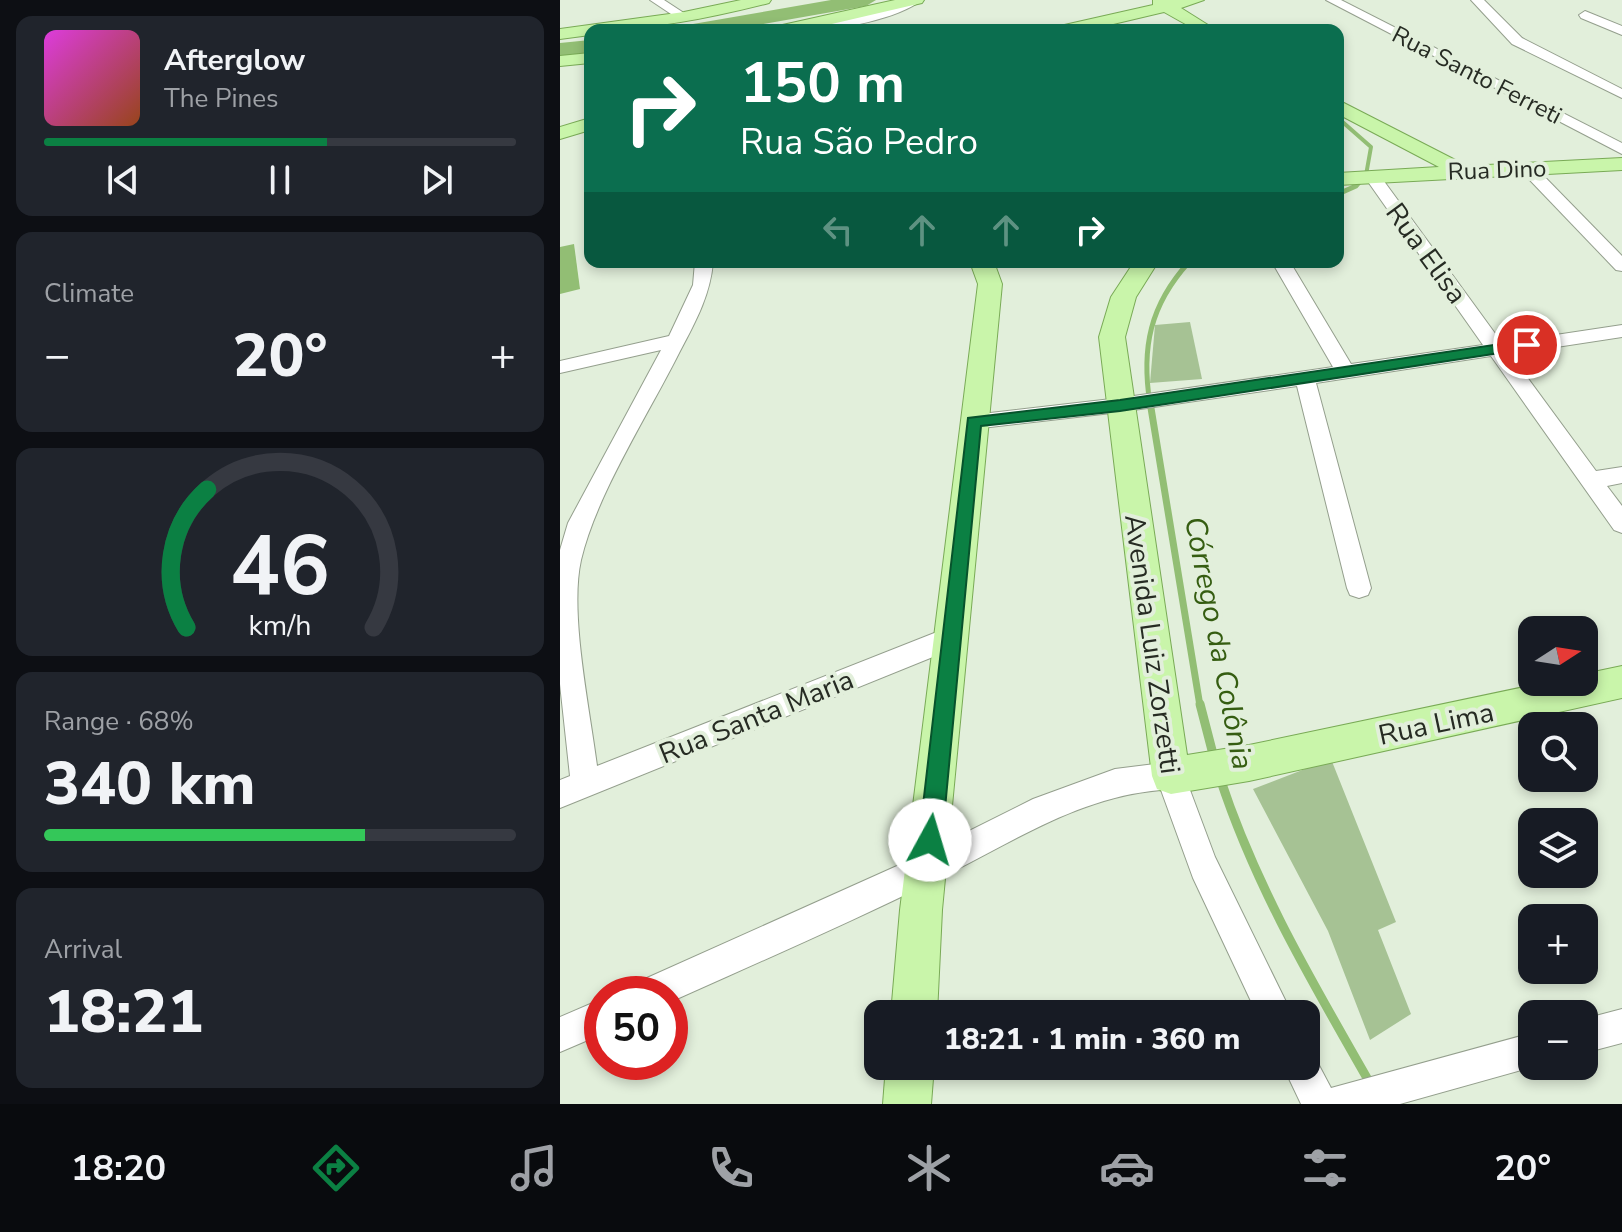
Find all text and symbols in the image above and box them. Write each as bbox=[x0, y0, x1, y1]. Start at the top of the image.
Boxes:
street label: Rua Santo Ferreti bbox=[1387, 18, 1567, 132]
text: Afterglow bbox=[164, 40, 305, 81]
text: 150 m bbox=[740, 45, 905, 122]
icon: right bbox=[608, 56, 712, 160]
text: The Pines bbox=[164, 81, 279, 116]
text: Rua São Pedro bbox=[740, 118, 978, 167]
street label: Rua Dino bbox=[1447, 152, 1547, 188]
icon: previous bbox=[101, 158, 145, 202]
icon: pause bbox=[258, 158, 302, 202]
icon: next bbox=[415, 158, 459, 202]
street label: Rua Elisa bbox=[1377, 196, 1476, 312]
icon: left bbox=[816, 208, 860, 252]
icon: ahead bbox=[900, 208, 944, 252]
icon: ahead bbox=[984, 208, 1028, 252]
icon: right bbox=[1068, 208, 1112, 252]
text: Climate bbox=[44, 276, 134, 311]
pin bbox=[1493, 311, 1561, 379]
text: 20° bbox=[232, 315, 328, 397]
icon: arrive bbox=[1505, 323, 1549, 367]
text: − bbox=[44, 326, 70, 386]
text: + bbox=[490, 326, 516, 386]
text: 46 bbox=[230, 510, 330, 623]
street label: Avenida Luiz Zorzetti bbox=[1115, 512, 1189, 776]
water label: Córrego da Colônia bbox=[1174, 513, 1263, 773]
text: km/h bbox=[249, 606, 311, 645]
north arrow bbox=[1518, 616, 1598, 696]
map controls bbox=[1518, 616, 1598, 1080]
street label: Rua Santa Maria bbox=[654, 661, 859, 773]
street label: Rua Lima bbox=[1375, 693, 1497, 755]
text: Range · 68% bbox=[44, 704, 194, 739]
button: search bbox=[1518, 712, 1598, 792]
text: 340 km bbox=[44, 743, 256, 825]
position arrow bbox=[888, 798, 972, 882]
button: layers bbox=[1518, 808, 1598, 888]
button: + bbox=[1518, 904, 1598, 984]
text: Arrival bbox=[44, 932, 122, 967]
text: 18:21 bbox=[44, 971, 204, 1053]
speed limit sign: 50 bbox=[584, 976, 688, 1080]
button: − bbox=[1518, 1000, 1598, 1080]
text: 18:21 · 1 min · 360 m bbox=[944, 1019, 1240, 1060]
icon: directions bbox=[308, 1140, 364, 1196]
icon: music bbox=[506, 1140, 562, 1196]
icon: phone bbox=[703, 1140, 759, 1196]
icon: climate bbox=[901, 1140, 957, 1196]
icon: car bbox=[1099, 1140, 1155, 1196]
icon: filters bbox=[1297, 1140, 1353, 1196]
text: 18:20 bbox=[71, 1144, 166, 1193]
text: 20° bbox=[1494, 1144, 1551, 1193]

